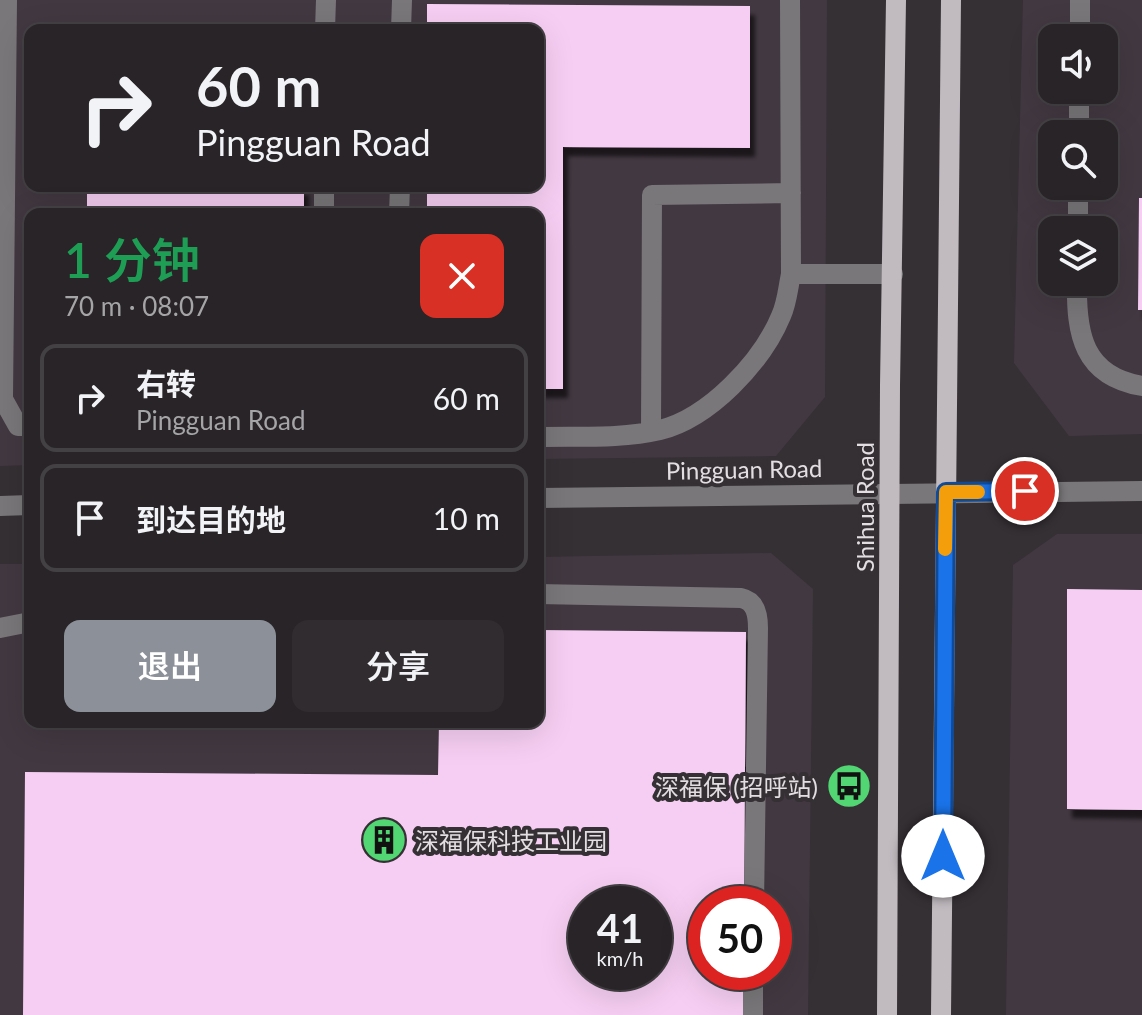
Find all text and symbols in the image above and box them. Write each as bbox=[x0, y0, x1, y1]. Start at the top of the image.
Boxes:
map controls bbox=[1038, 24, 1118, 296]
button: sound bbox=[1038, 24, 1118, 104]
text: 60 m bbox=[196, 52, 321, 119]
icon: right bbox=[64, 56, 168, 160]
text: Pingguan Road bbox=[196, 120, 431, 164]
button: search bbox=[1038, 120, 1118, 200]
button: layers bbox=[1038, 216, 1118, 296]
text: 1 分钟 bbox=[64, 231, 200, 288]
button: close bbox=[420, 234, 504, 318]
text: 70 m · 08:07 bbox=[64, 290, 209, 322]
text: 右转 bbox=[136, 365, 196, 401]
icon: right bbox=[68, 376, 112, 420]
text: 60 m bbox=[433, 380, 500, 416]
text: Pingguan Road bbox=[136, 404, 306, 436]
street label: Shihua Road bbox=[850, 442, 879, 572]
street label: Pingguan Road bbox=[666, 453, 822, 485]
pin bbox=[991, 457, 1059, 525]
icon: arrive bbox=[1003, 469, 1047, 513]
icon: arrive bbox=[68, 496, 112, 540]
text: 10 m bbox=[433, 500, 500, 536]
text: 到达目的地 bbox=[136, 501, 286, 537]
button: 退出 bbox=[64, 620, 276, 712]
button: 分享 bbox=[292, 620, 504, 712]
bus stop icon: 深福保 (招呼站) bbox=[825, 762, 873, 810]
place label: 深福保 (招呼站) bbox=[655, 772, 818, 801]
position arrow bbox=[901, 814, 985, 898]
building icon: 深福保科技工业园 bbox=[360, 816, 408, 864]
place label: 深福保科技工业园 bbox=[415, 826, 607, 855]
speed limit sign: 50 bbox=[688, 886, 792, 990]
text: 41 bbox=[597, 904, 643, 952]
text: km/h bbox=[597, 946, 643, 970]

